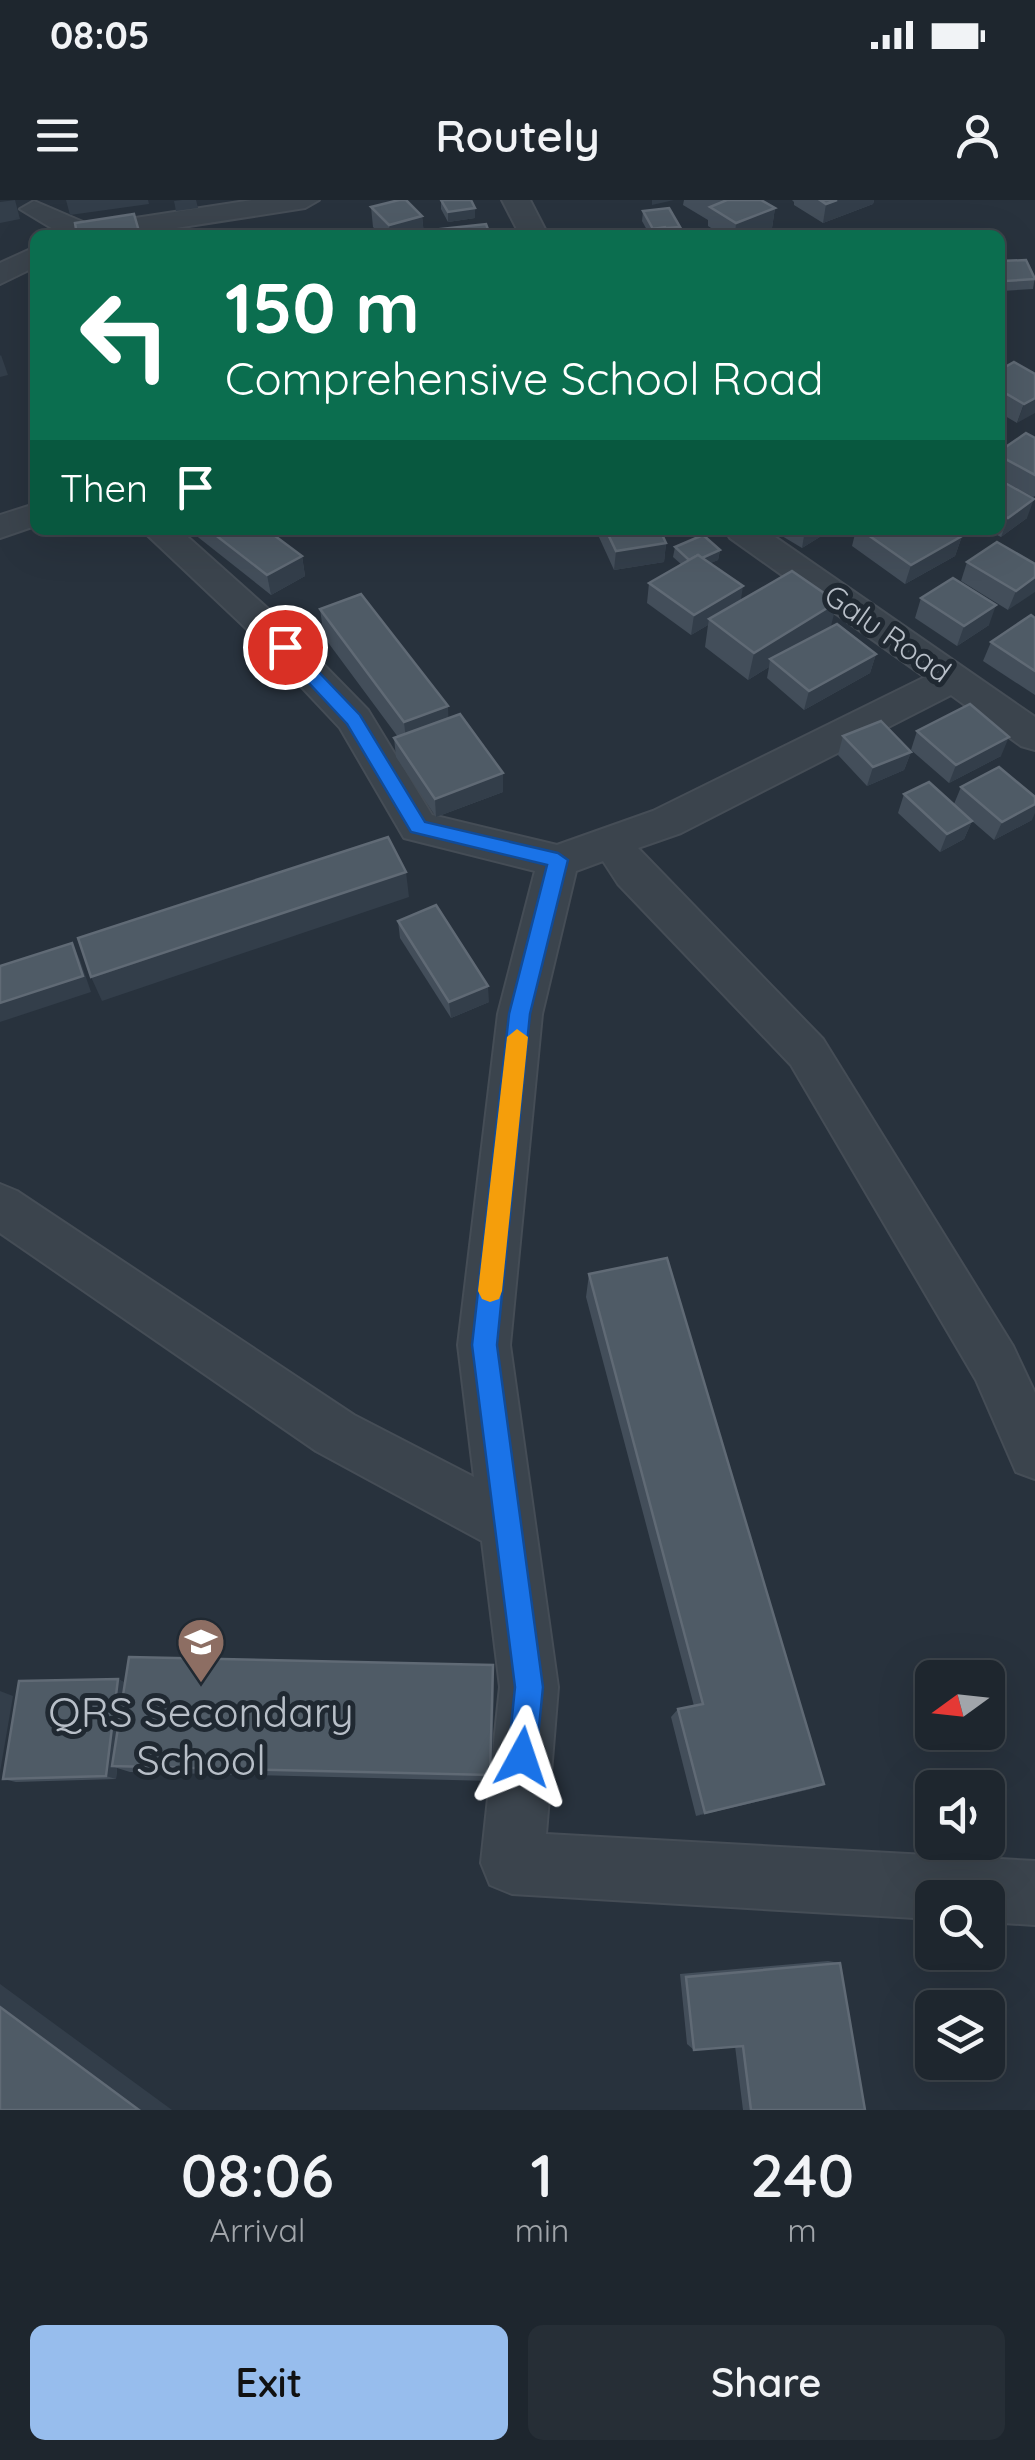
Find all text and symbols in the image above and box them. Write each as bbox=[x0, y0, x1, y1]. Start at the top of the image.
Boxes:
text: 08:05 bbox=[50, 11, 150, 59]
text: Routely bbox=[435, 107, 600, 163]
icon: menu bbox=[30, 108, 85, 163]
icon: person bbox=[950, 108, 1005, 163]
text: 150 m bbox=[225, 263, 420, 351]
icon: left bbox=[60, 270, 190, 400]
text: Comprehensive School Road bbox=[225, 350, 823, 406]
icon: arrive bbox=[168, 460, 223, 515]
text: Then bbox=[60, 464, 148, 512]
street label: Galu Road bbox=[817, 576, 959, 690]
pin bbox=[243, 605, 328, 690]
icon: arrive bbox=[258, 620, 313, 675]
school or university icon: QRS Secondary School bbox=[175, 1616, 227, 1684]
north arrow bbox=[915, 1660, 1005, 1750]
map controls bbox=[915, 1660, 1005, 2080]
place label: QRS Secondary School bbox=[48, 1685, 354, 1786]
position arrow bbox=[470, 1705, 574, 1809]
button: sound bbox=[915, 1770, 1005, 1860]
button: search bbox=[915, 1880, 1005, 1970]
button: layers bbox=[915, 1990, 1005, 2080]
text: 08:06 bbox=[181, 2137, 334, 2212]
text: 1 bbox=[531, 2137, 554, 2212]
text: 240 bbox=[750, 2137, 854, 2212]
text: Arrival bbox=[209, 2210, 305, 2250]
text: min bbox=[515, 2210, 569, 2250]
text: m bbox=[788, 2210, 817, 2250]
button: Exit bbox=[30, 2325, 508, 2440]
button: Share bbox=[528, 2325, 1005, 2440]

